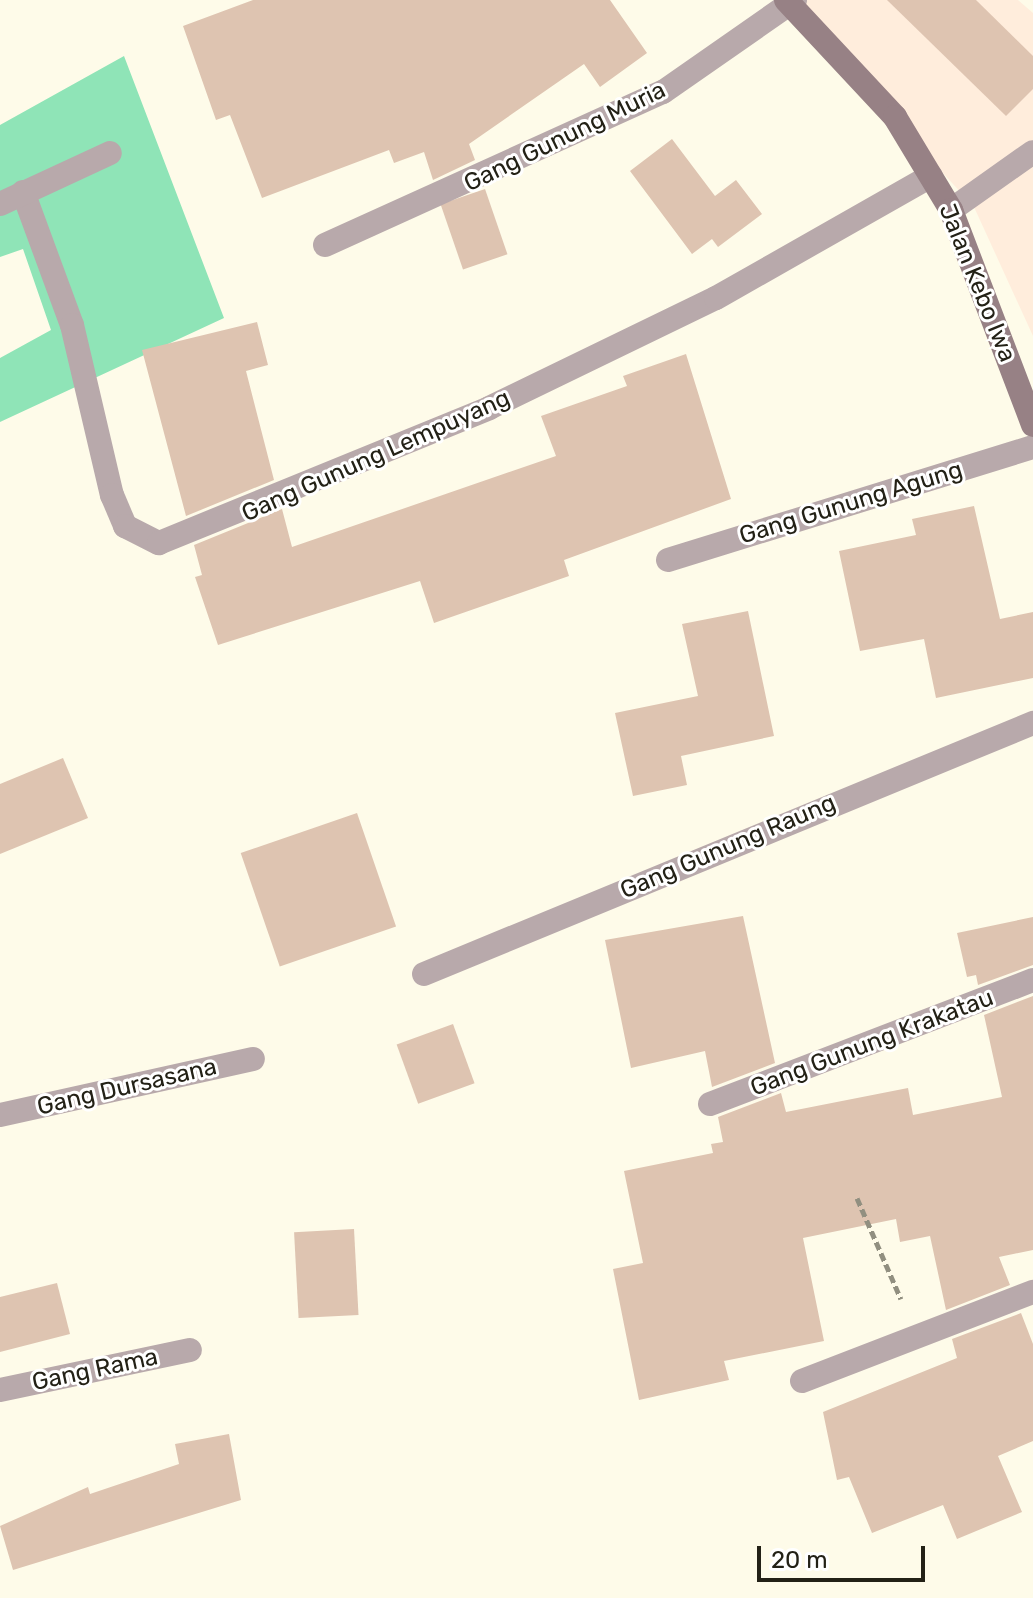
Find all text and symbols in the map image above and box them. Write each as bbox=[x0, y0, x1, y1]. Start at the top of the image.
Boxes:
street label: Gang Gunung Muria bbox=[460, 76, 670, 198]
street label: Jalan Kebo Iwa bbox=[932, 200, 1022, 366]
street label: Gang Gunung Lempuyang bbox=[237, 384, 515, 528]
street label: Gang Gunung Agung bbox=[736, 455, 966, 551]
street label: Gang Gunung Raung bbox=[616, 789, 840, 905]
street label: Gang Gunung Krakatau bbox=[746, 983, 998, 1103]
street label: Gang Dursasana bbox=[35, 1052, 219, 1122]
street label: Gang Rama bbox=[29, 1343, 161, 1397]
scale bar bbox=[761, 1530, 929, 1580]
text: 20 m bbox=[771, 1546, 828, 1574]

